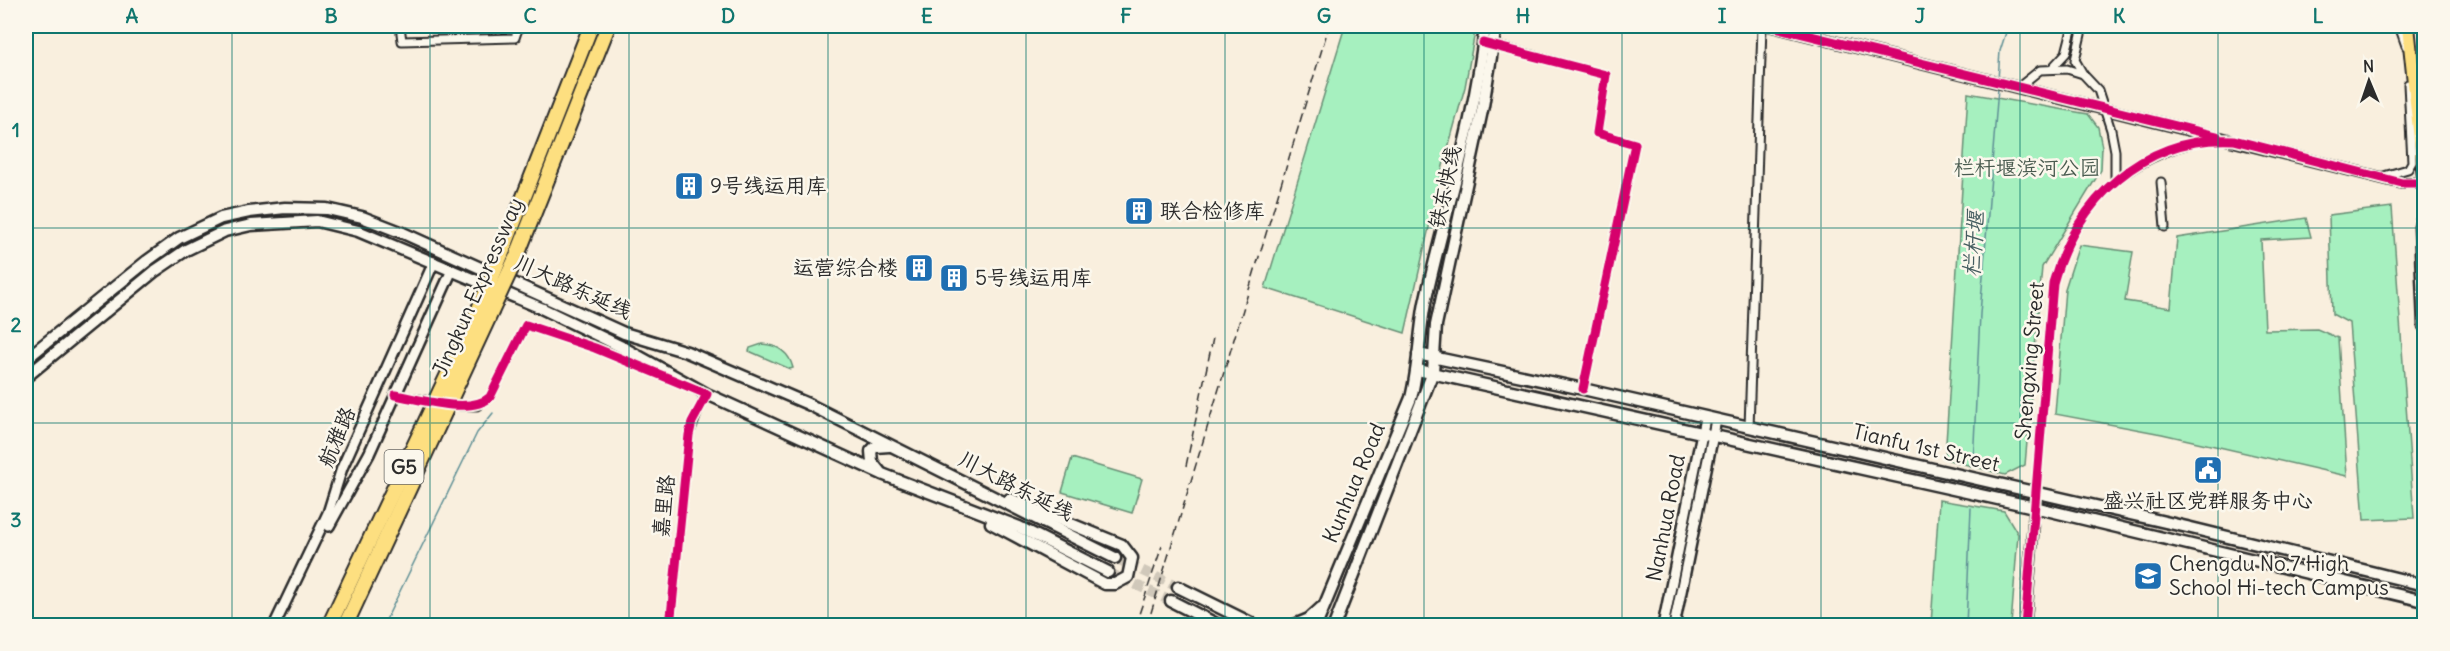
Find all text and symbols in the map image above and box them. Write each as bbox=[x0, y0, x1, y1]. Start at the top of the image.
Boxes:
text: A bbox=[126, 3, 139, 28]
text: B bbox=[324, 3, 338, 28]
text: C bbox=[523, 3, 537, 28]
text: D bbox=[721, 3, 735, 28]
text: E bbox=[921, 3, 933, 28]
text: F bbox=[1120, 3, 1132, 28]
text: G bbox=[1317, 3, 1331, 28]
text: H bbox=[1516, 3, 1530, 28]
text: I bbox=[1718, 3, 1727, 28]
text: J bbox=[1915, 3, 1926, 28]
text: K bbox=[2113, 3, 2126, 28]
text: L bbox=[2313, 3, 2324, 28]
north arrow bbox=[2339, 51, 2399, 111]
text: N bbox=[2363, 56, 2374, 76]
text: 1 bbox=[12, 117, 20, 142]
street label: 铁东快线 bbox=[1423, 143, 1466, 231]
park label: 栏杆堰滨河公园 bbox=[1954, 154, 2101, 181]
building icon: 9号线运用库 bbox=[673, 170, 705, 202]
place label: 9号线运用库 bbox=[710, 172, 827, 199]
street label: Jingkun Expressway bbox=[426, 193, 529, 380]
building icon: 联合检修库 bbox=[1123, 195, 1155, 227]
place label: 联合检修库 bbox=[1160, 197, 1265, 224]
water label: 栏杆堰 bbox=[1957, 207, 1989, 278]
street label: 川大路东延线 bbox=[510, 249, 636, 325]
building icon: 运营综合楼 bbox=[903, 252, 935, 284]
place label: 运营综合楼 bbox=[793, 254, 898, 281]
building icon: 5号线运用库 bbox=[938, 262, 970, 294]
place label: 5号线运用库 bbox=[975, 264, 1092, 291]
street label: Shengxing Street bbox=[2009, 281, 2050, 441]
text: 2 bbox=[11, 312, 22, 337]
street label: 航雅路 bbox=[312, 403, 361, 471]
street label: Tianfu 1st Street bbox=[1850, 417, 2002, 478]
street label: Kunhua Road bbox=[1316, 419, 1391, 547]
street label: 川大路东延线 bbox=[954, 445, 1078, 526]
road number: G5 bbox=[384, 450, 424, 484]
street label: Nanhua Road bbox=[1640, 452, 1691, 584]
public building icon: 盛兴社区党群服务中心 bbox=[2192, 454, 2224, 486]
street label: 嘉里路 bbox=[647, 473, 680, 539]
place label: 盛兴社区党群服务中心 bbox=[2103, 487, 2313, 514]
text: 3 bbox=[10, 507, 22, 532]
place label: Chengdu No.7 High School Hi-tech Campus bbox=[2169, 550, 2389, 601]
school or university icon: Chengdu No.7 High School Hi-tech Campus bbox=[2132, 560, 2164, 592]

